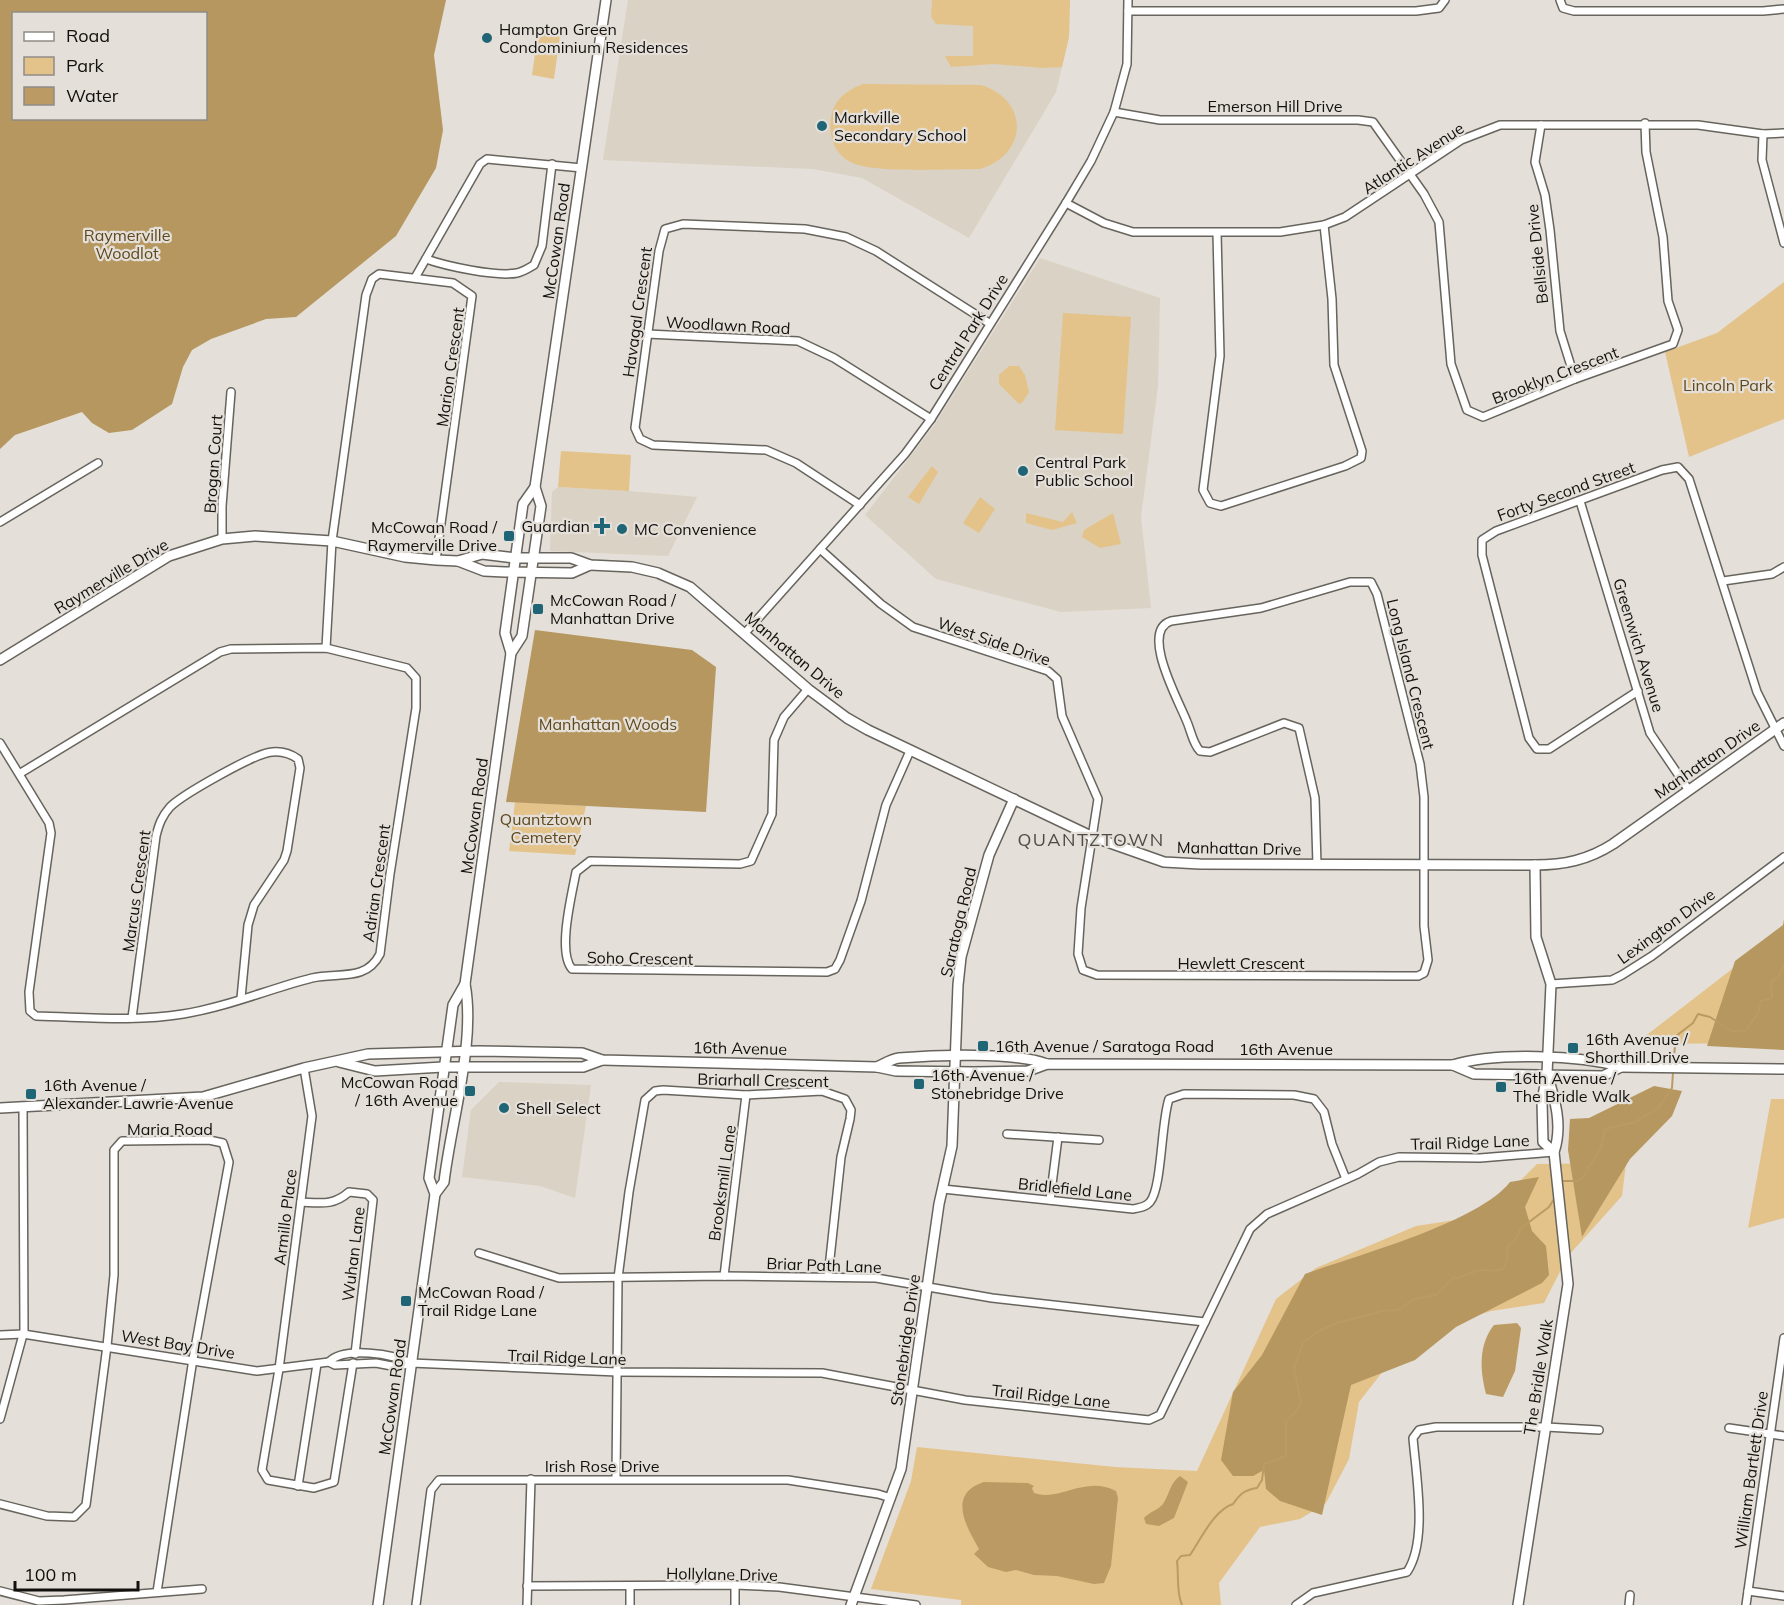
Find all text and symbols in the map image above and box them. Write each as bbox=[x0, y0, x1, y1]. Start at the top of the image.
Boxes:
legend bbox=[12, 12, 207, 120]
place label: Hampton Green Condominium Residences bbox=[499, 19, 689, 57]
text: Road bbox=[66, 24, 110, 47]
marker: Hampton Green Condominium Residences bbox=[480, 31, 494, 45]
text: Park bbox=[66, 54, 105, 77]
text: Water bbox=[66, 84, 119, 107]
street label: Emerson Hill Drive bbox=[1207, 96, 1343, 116]
place label: Markville Secondary School bbox=[834, 107, 966, 145]
street label: Atlantic Avenue bbox=[1358, 118, 1468, 198]
marker: Markville Secondary School bbox=[815, 119, 829, 133]
street label: McCowan Road bbox=[538, 182, 574, 300]
street label: Bellside Drive bbox=[1522, 203, 1552, 305]
park label: Raymerville Woodlot bbox=[84, 225, 170, 263]
street label: Havagal Crescent bbox=[618, 245, 656, 379]
street label: Central Park Drive bbox=[924, 270, 1012, 394]
street label: Marion Crescent bbox=[432, 306, 468, 428]
street label: Woodlawn Road bbox=[665, 312, 791, 338]
street label: Brooklyn Crescent bbox=[1489, 342, 1621, 408]
park label: Lincoln Park bbox=[1683, 375, 1774, 395]
street label: Brogan Court bbox=[200, 413, 226, 514]
place label: Central Park Public School bbox=[1035, 452, 1133, 490]
street label: Forty Second Street bbox=[1494, 457, 1638, 525]
marker: Central Park Public School bbox=[1016, 464, 1030, 478]
place label: Guardian bbox=[521, 516, 590, 536]
place label: McCowan Road / Raymerville Drive bbox=[367, 517, 497, 555]
marker: Guardian bbox=[595, 519, 609, 533]
place label: MC Convenience bbox=[634, 519, 756, 539]
marker: MC Convenience bbox=[615, 522, 629, 536]
marker: McCowan Road / Raymerville Drive bbox=[502, 529, 516, 543]
street label: Raymerville Drive bbox=[50, 534, 172, 618]
street label: Greenwich Avenue bbox=[1609, 576, 1669, 714]
place label: McCowan Road / Manhattan Drive bbox=[550, 590, 676, 628]
street label: Long Island Crescent bbox=[1383, 597, 1439, 752]
marker: McCowan Road / Manhattan Drive bbox=[531, 602, 545, 616]
street label: Manhattan Drive bbox=[741, 607, 849, 703]
street label: West Side Drive bbox=[935, 612, 1053, 670]
park label: Manhattan Woods bbox=[539, 714, 677, 734]
street label: Manhattan Drive bbox=[1650, 715, 1764, 803]
street label: McCowan Road bbox=[456, 757, 492, 875]
park label: Quantztown Cemetery bbox=[500, 809, 592, 847]
street label: Adrian Crescent bbox=[358, 822, 394, 943]
street label: Marcus Crescent bbox=[118, 828, 155, 953]
district label: QUANTZTOWN bbox=[1017, 828, 1165, 851]
street label: Manhattan Drive bbox=[1177, 837, 1301, 859]
street label: Saratoga Road bbox=[936, 865, 980, 979]
street label: Lexington Drive bbox=[1613, 884, 1719, 968]
street label: Soho Crescent bbox=[587, 947, 694, 969]
street label: Hewlett Crescent bbox=[1177, 953, 1305, 973]
place label: 16th Avenue / Shorthill Drive bbox=[1585, 1029, 1689, 1067]
place label: 16th Avenue / Saratoga Road bbox=[995, 1036, 1214, 1056]
street label: 16th Avenue bbox=[693, 1037, 787, 1059]
marker: 16th Avenue / Saratoga Road bbox=[976, 1039, 990, 1053]
street label: 16th Avenue bbox=[1239, 1039, 1333, 1059]
marker: 16th Avenue / Shorthill Drive bbox=[1566, 1041, 1580, 1055]
place label: 16th Avenue / Stonebridge Drive bbox=[931, 1065, 1064, 1103]
place label: 16th Avenue / The Bridle Walk bbox=[1513, 1068, 1631, 1106]
street label: Briarhall Crescent bbox=[697, 1069, 829, 1091]
place label: McCowan Road / 16th Avenue bbox=[341, 1072, 458, 1110]
place label: 16th Avenue / Alexander Lawrie Avenue bbox=[43, 1075, 233, 1113]
marker: 16th Avenue / Stonebridge Drive bbox=[912, 1077, 926, 1091]
marker: 16th Avenue / The Bridle Walk bbox=[1494, 1080, 1508, 1094]
marker: McCowan Road / 16th Avenue bbox=[463, 1084, 477, 1098]
marker: 16th Avenue / Alexander Lawrie Avenue bbox=[24, 1087, 38, 1101]
place label: Shell Select bbox=[516, 1098, 601, 1118]
marker: Shell Select bbox=[497, 1101, 511, 1115]
street label: Maria Road bbox=[127, 1119, 213, 1139]
street label: Brooksmill Lane bbox=[704, 1124, 740, 1242]
street label: Trail Ridge Lane bbox=[1410, 1130, 1530, 1154]
street label: Armillo Place bbox=[269, 1168, 301, 1266]
street label: Bridlefield Lane bbox=[1017, 1173, 1133, 1205]
street label: Wuhan Lane bbox=[337, 1206, 369, 1302]
street label: Briar Path Lane bbox=[766, 1253, 882, 1277]
street label: Stonebridge Drive bbox=[886, 1273, 924, 1407]
place label: McCowan Road / Trail Ridge Lane bbox=[418, 1282, 544, 1320]
marker: McCowan Road / Trail Ridge Lane bbox=[399, 1294, 413, 1308]
street label: The Bridle Walk bbox=[1519, 1317, 1557, 1436]
street label: West Bay Drive bbox=[120, 1325, 236, 1363]
street label: McCowan Road bbox=[374, 1338, 410, 1456]
street label: Trail Ridge Lane bbox=[507, 1345, 627, 1369]
street label: Trail Ridge Lane bbox=[991, 1380, 1111, 1412]
street label: William Bartlett Drive bbox=[1730, 1390, 1772, 1550]
street label: Irish Rose Drive bbox=[545, 1456, 659, 1476]
scale bar bbox=[15, 1554, 138, 1592]
text: 100 m bbox=[24, 1563, 77, 1586]
street label: Hollylane Drive bbox=[666, 1563, 778, 1585]

